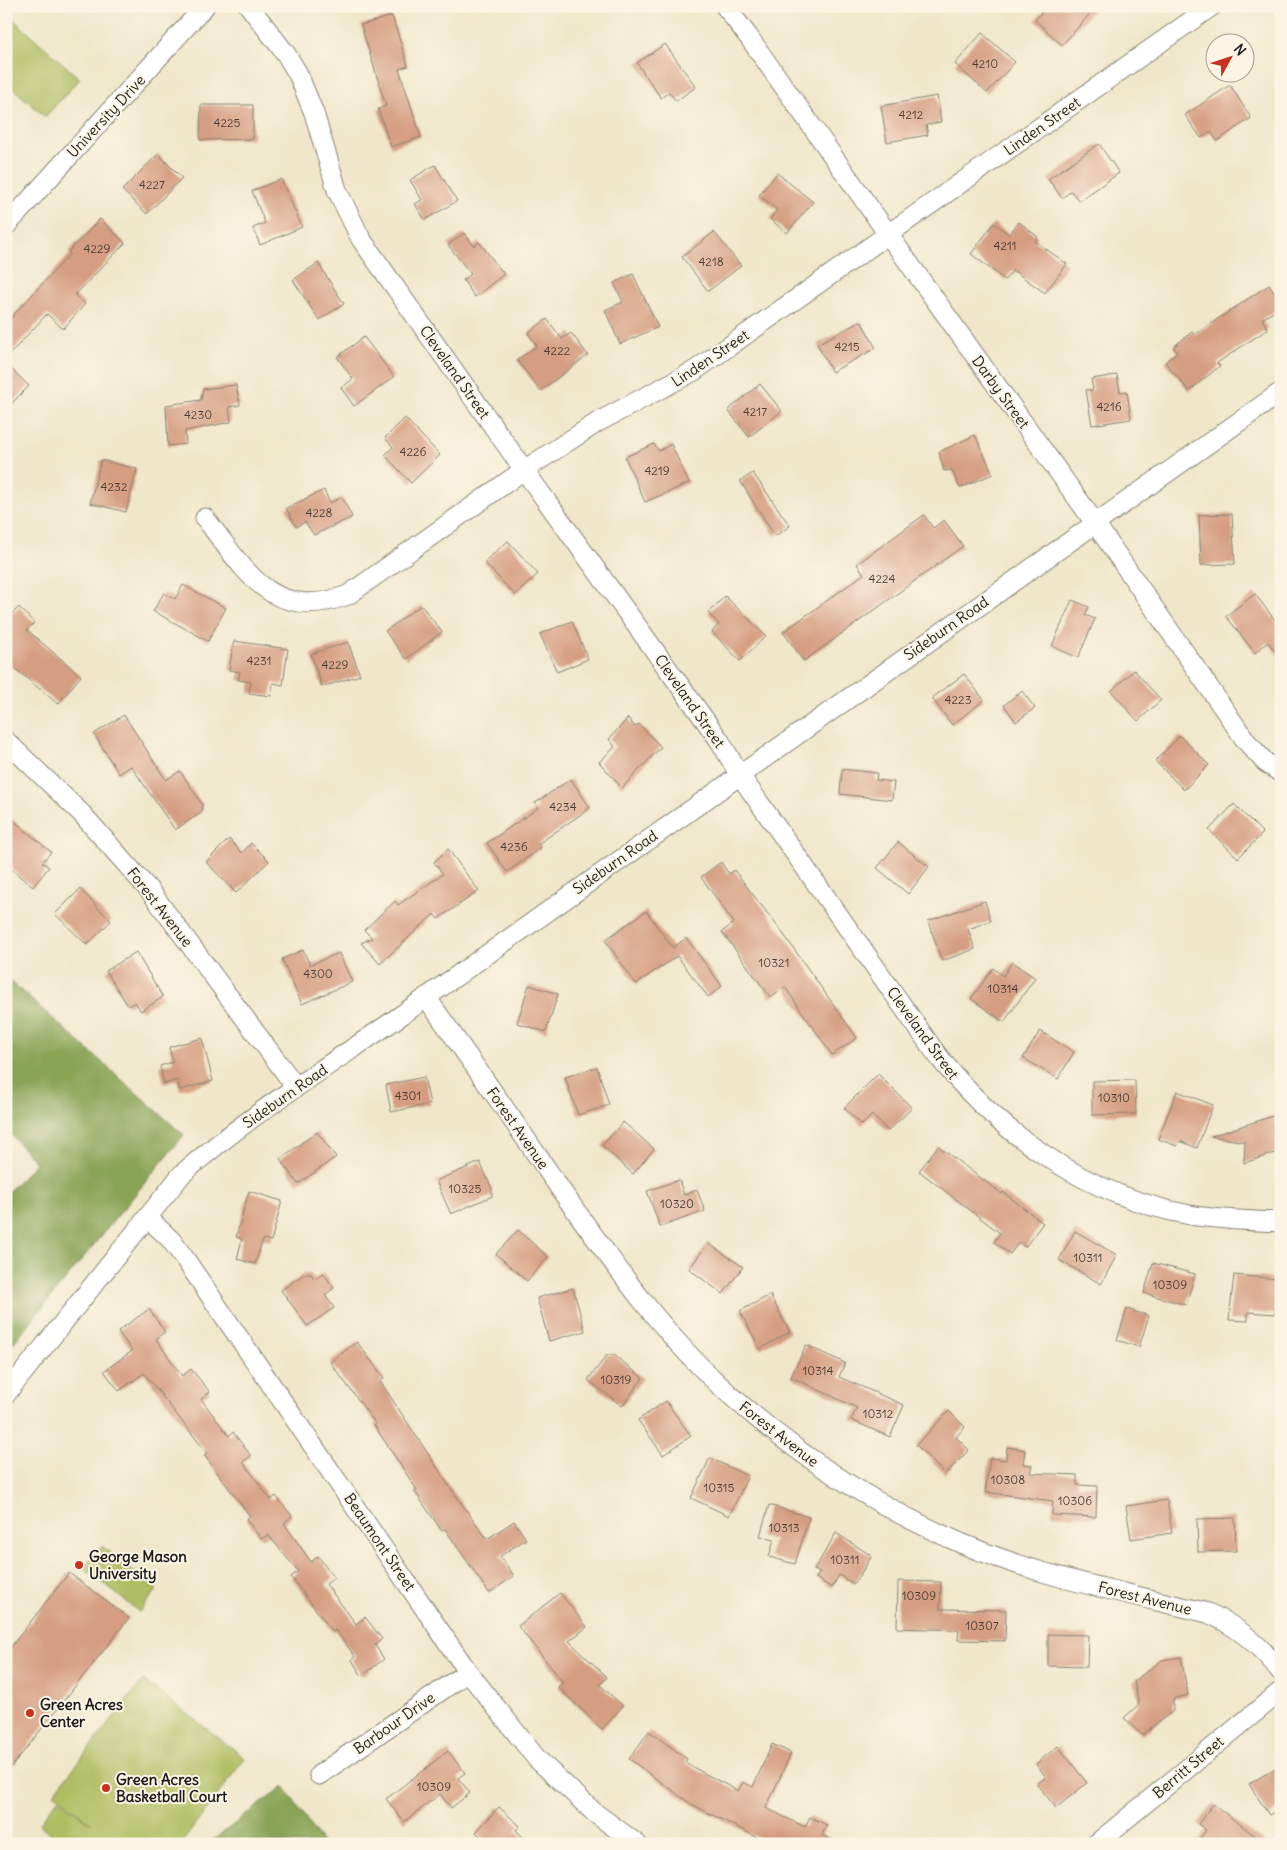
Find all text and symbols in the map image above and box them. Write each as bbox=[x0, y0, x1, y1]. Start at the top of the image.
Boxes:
north arrow bbox=[1204, 32, 1254, 82]
text: N bbox=[1230, 40, 1250, 59]
house number: 4210 bbox=[972, 56, 998, 71]
street label: University Drive bbox=[63, 71, 149, 161]
street label: Linden Street bbox=[1000, 93, 1084, 159]
house number: 4212 bbox=[899, 107, 924, 122]
house number: 4225 bbox=[214, 115, 241, 130]
house number: 4227 bbox=[139, 177, 165, 192]
house number: 4211 bbox=[993, 238, 1017, 253]
house number: 4229 bbox=[84, 241, 111, 256]
house number: 4218 bbox=[698, 254, 724, 269]
street label: Cleveland Street bbox=[416, 322, 494, 422]
street label: Linden Street bbox=[668, 325, 752, 391]
house number: 4215 bbox=[834, 339, 860, 354]
house number: 4222 bbox=[544, 343, 571, 358]
street label: Darby Street bbox=[968, 352, 1034, 432]
house number: 4216 bbox=[1096, 399, 1122, 414]
house number: 4217 bbox=[743, 404, 767, 419]
house number: 4230 bbox=[184, 407, 212, 422]
house number: 4226 bbox=[399, 444, 427, 459]
house number: 4219 bbox=[644, 463, 670, 478]
house number: 4232 bbox=[101, 479, 128, 494]
house number: 4228 bbox=[305, 505, 333, 520]
house number: 4224 bbox=[869, 571, 895, 586]
street label: Sideburn Road bbox=[900, 592, 992, 664]
street label: Cleveland Street bbox=[651, 651, 729, 751]
house number: 4231 bbox=[247, 653, 271, 668]
house number: 4229 bbox=[322, 657, 349, 672]
house number: 4223 bbox=[945, 692, 972, 707]
house number: 4234 bbox=[549, 799, 577, 814]
street label: Sideburn Road bbox=[569, 826, 661, 898]
house number: 4236 bbox=[500, 839, 528, 854]
street label: Forest Avenue bbox=[123, 863, 197, 951]
house number: 10321 bbox=[759, 955, 789, 970]
house number: 4300 bbox=[303, 966, 333, 981]
house number: 10314 bbox=[987, 981, 1019, 996]
street label: Cleveland Street bbox=[883, 983, 963, 1083]
street label: Sideburn Road bbox=[239, 1060, 331, 1132]
street label: Forest Avenue bbox=[483, 1083, 553, 1173]
house number: 4301 bbox=[395, 1088, 421, 1103]
house number: 10310 bbox=[1098, 1090, 1130, 1105]
house number: 10325 bbox=[449, 1181, 482, 1196]
house number: 10320 bbox=[660, 1196, 694, 1211]
house number: 10311 bbox=[1074, 1250, 1102, 1265]
house number: 10309 bbox=[1153, 1277, 1187, 1292]
house number: 10314 bbox=[802, 1363, 834, 1378]
house number: 10319 bbox=[600, 1372, 632, 1387]
street label: Forest Avenue bbox=[735, 1397, 823, 1471]
house number: 10312 bbox=[863, 1406, 894, 1421]
house number: 10308 bbox=[991, 1472, 1025, 1487]
house number: 10315 bbox=[703, 1480, 735, 1495]
street label: Beaumont Street bbox=[340, 1489, 420, 1595]
house number: 10306 bbox=[1058, 1493, 1092, 1508]
house number: 10313 bbox=[769, 1520, 800, 1535]
place label: George Mason University bbox=[89, 1547, 187, 1584]
house number: 10311 bbox=[831, 1552, 859, 1567]
marker: George Mason University bbox=[73, 1559, 85, 1571]
street label: Forest Avenue bbox=[1096, 1577, 1194, 1619]
house number: 10309 bbox=[902, 1588, 936, 1603]
house number: 10307 bbox=[965, 1618, 999, 1633]
street label: Barbour Drive bbox=[350, 1688, 438, 1758]
place label: Green Acres Center bbox=[40, 1695, 123, 1731]
marker: Green Acres Center bbox=[24, 1707, 36, 1719]
street label: Berritt Street bbox=[1148, 1732, 1228, 1802]
place label: Green Acres Basketball Court bbox=[116, 1770, 228, 1806]
house number: 10309 bbox=[417, 1779, 451, 1794]
marker: Green Acres Basketball Court bbox=[100, 1782, 112, 1794]

